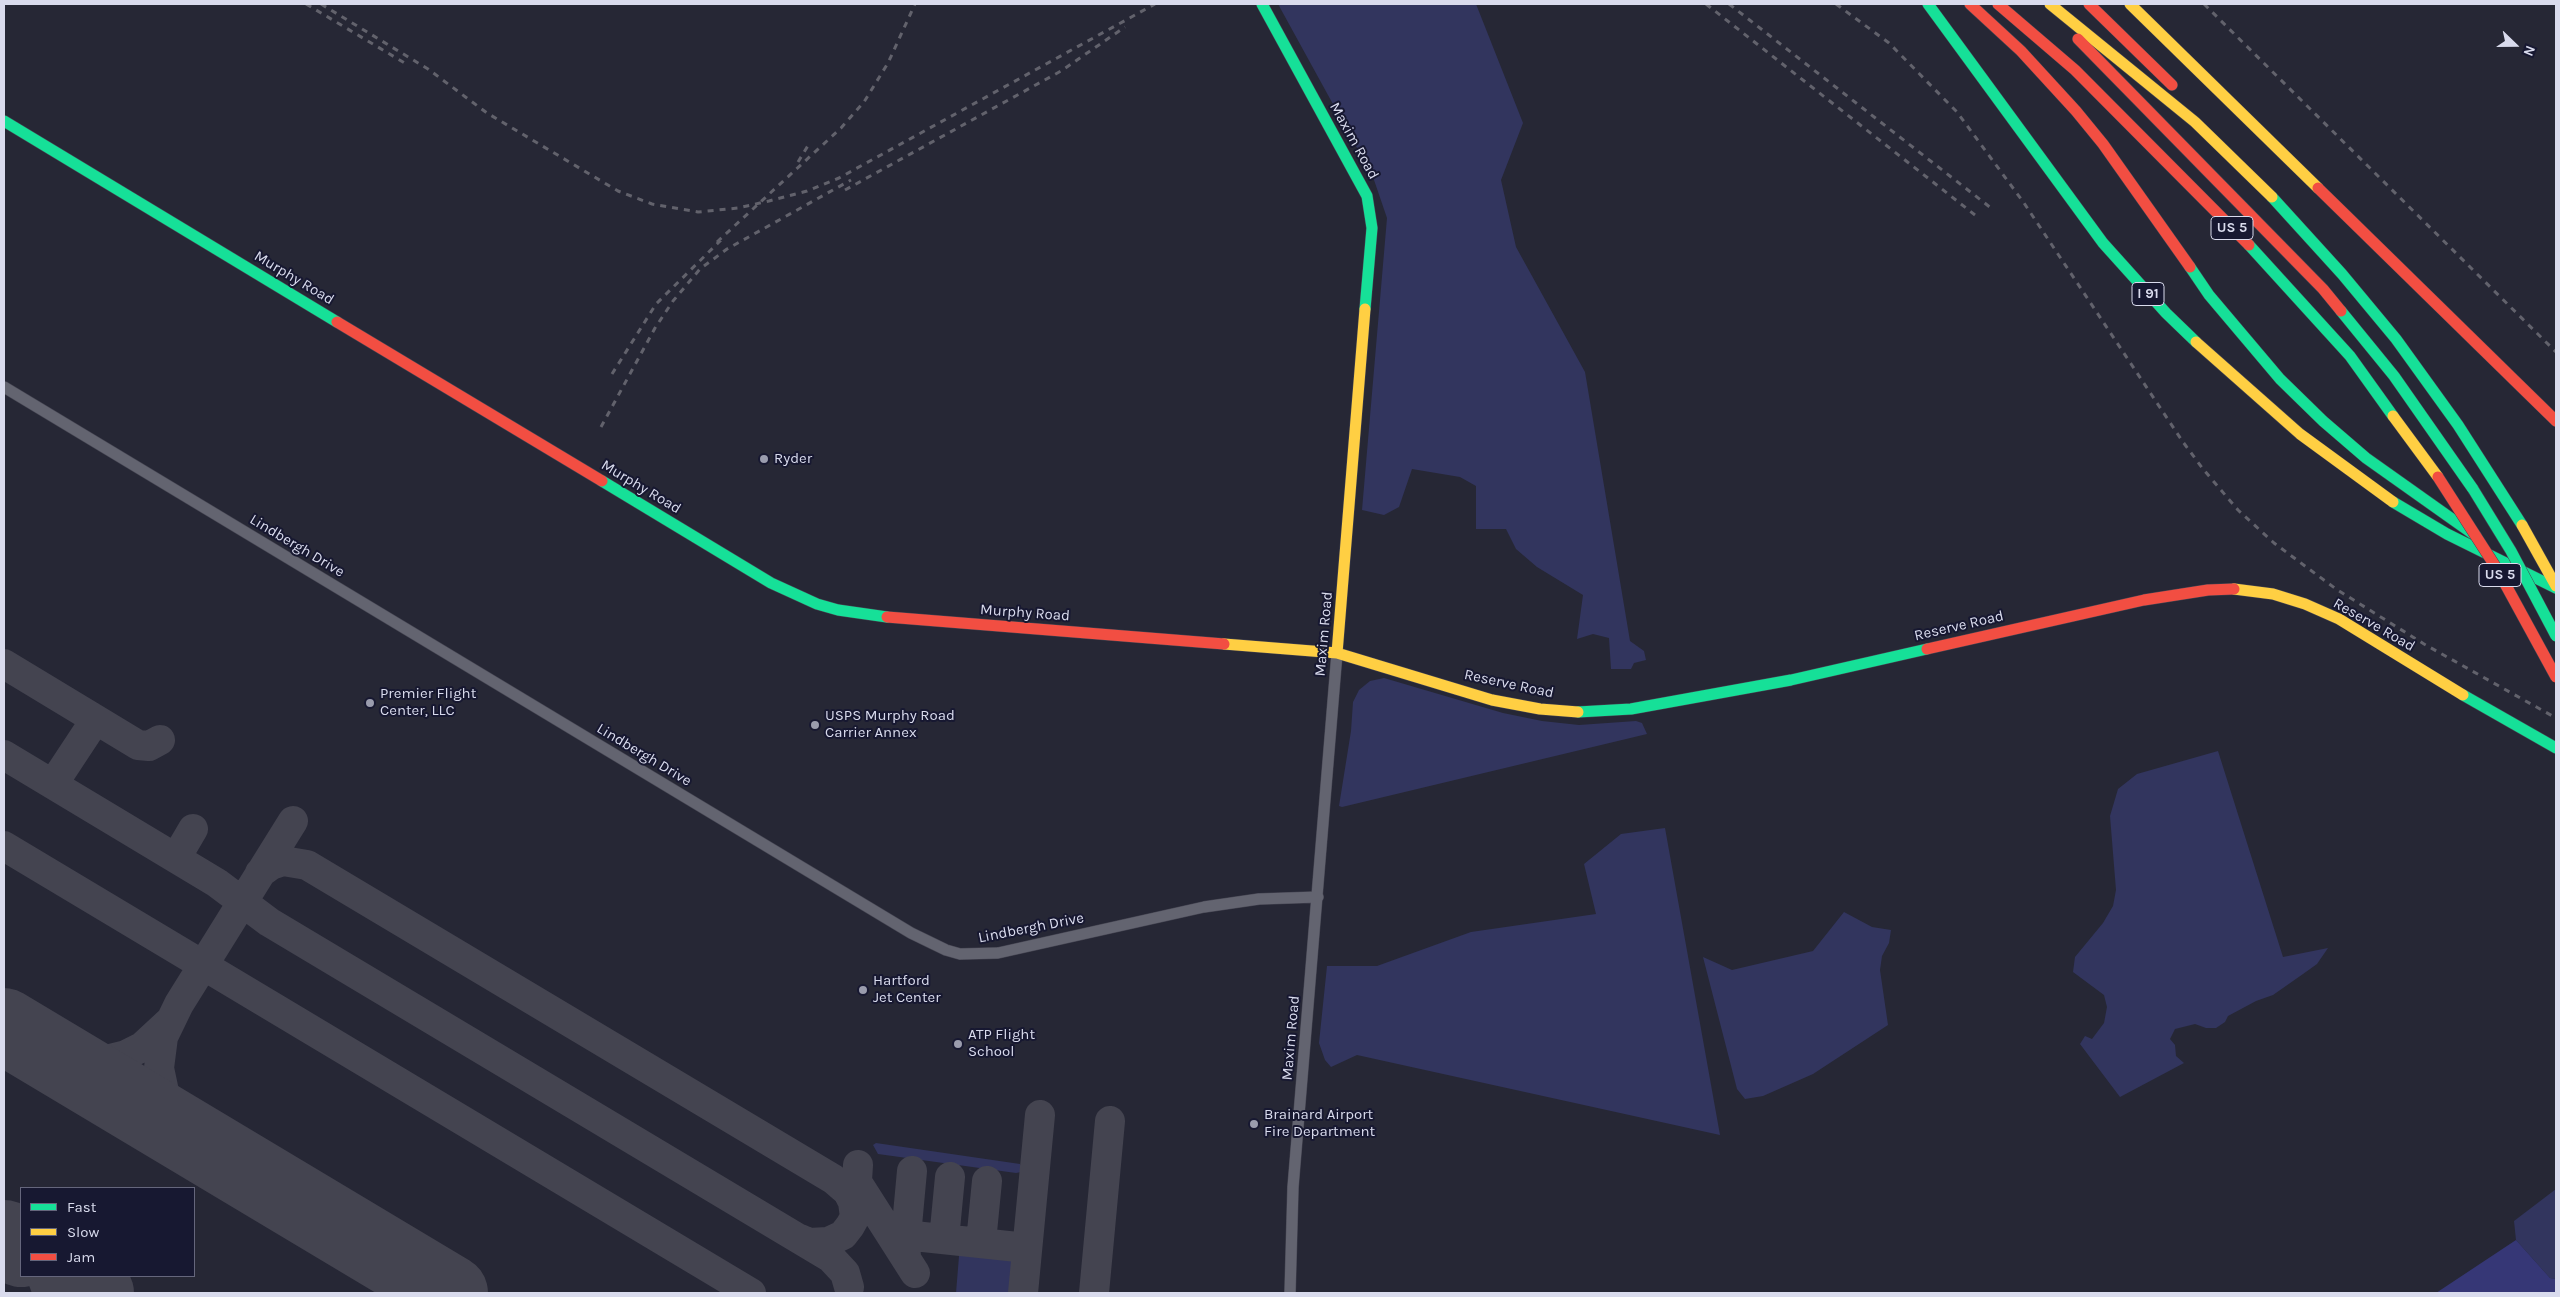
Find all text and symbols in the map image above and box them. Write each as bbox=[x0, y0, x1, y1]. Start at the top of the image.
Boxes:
north arrow bbox=[2490, 20, 2540, 70]
text: N bbox=[2520, 43, 2539, 59]
street label: Maxim Road bbox=[1325, 99, 1383, 183]
road number: US 5 bbox=[2211, 217, 2253, 240]
street label: Murphy Road bbox=[251, 247, 337, 309]
road number: I 91 bbox=[2132, 282, 2164, 306]
place label: Ryder bbox=[774, 450, 812, 468]
marker: Ryder bbox=[758, 453, 770, 465]
street label: Murphy Road bbox=[598, 456, 684, 518]
street label: Lindbergh Drive bbox=[246, 511, 348, 581]
road number: US 5 bbox=[2479, 564, 2521, 586]
street label: Maxim Road bbox=[1311, 591, 1337, 677]
street label: Reserve Road bbox=[2330, 594, 2418, 656]
street label: Murphy Road bbox=[979, 601, 1071, 625]
street label: Reserve Road bbox=[1913, 607, 2005, 645]
street label: Reserve Road bbox=[1463, 666, 1555, 702]
place label: Premier Flight Center, LLC bbox=[380, 685, 476, 720]
marker: Premier Flight Center, LLC bbox=[364, 697, 376, 709]
place label: USPS Murphy Road Carrier Annex bbox=[825, 707, 955, 742]
marker: USPS Murphy Road Carrier Annex bbox=[809, 719, 821, 731]
street label: Lindbergh Drive bbox=[593, 720, 695, 790]
street label: Lindbergh Drive bbox=[977, 909, 1085, 947]
place label: Hartford Jet Center bbox=[873, 972, 941, 1007]
marker: Hartford Jet Center bbox=[857, 984, 869, 996]
street label: Maxim Road bbox=[1278, 995, 1304, 1081]
place label: ATP Flight School bbox=[968, 1026, 1035, 1061]
marker: ATP Flight School bbox=[952, 1038, 964, 1050]
place label: Brainard Airport Fire Department bbox=[1264, 1106, 1375, 1141]
marker: Brainard Airport Fire Department bbox=[1248, 1118, 1260, 1130]
legend bbox=[20, 1187, 195, 1277]
text: Fast bbox=[67, 1198, 96, 1216]
text: Slow bbox=[67, 1223, 99, 1241]
text: Jam bbox=[67, 1248, 95, 1266]

